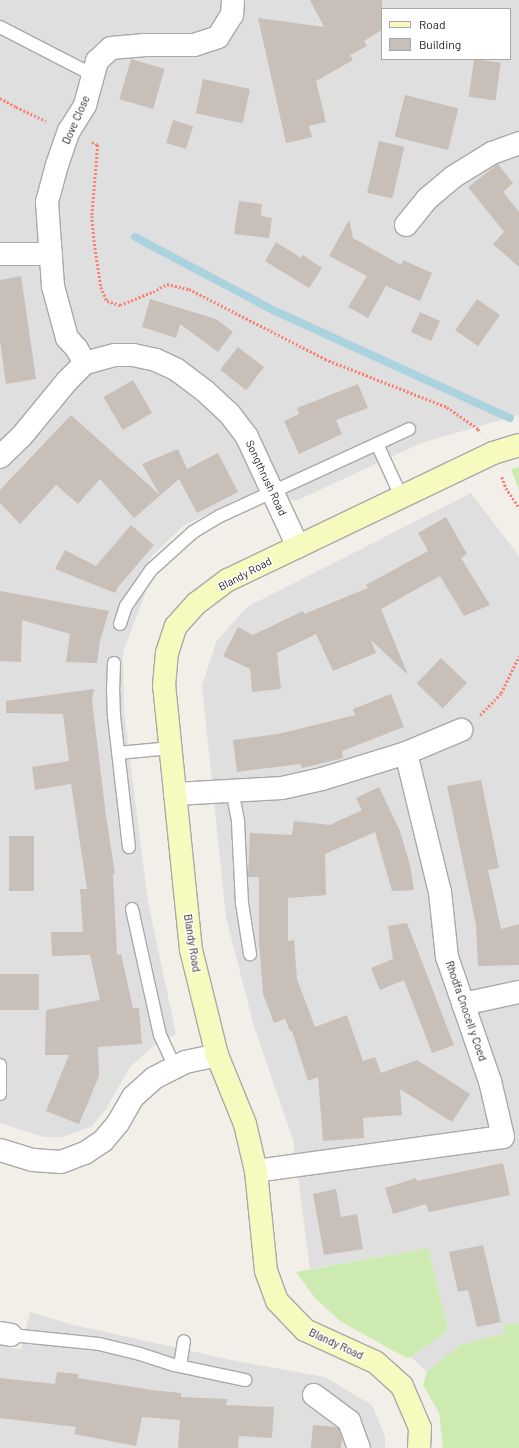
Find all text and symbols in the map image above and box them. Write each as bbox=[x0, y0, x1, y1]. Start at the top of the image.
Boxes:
legend bbox=[381, 8, 511, 60]
text: Road bbox=[419, 17, 446, 31]
text: Building bbox=[419, 37, 461, 51]
street label: Dove Close bbox=[59, 94, 93, 146]
street label: Songthrush Road bbox=[243, 438, 289, 518]
street label: Blandy Road bbox=[216, 554, 274, 594]
street label: Blandy Road bbox=[181, 913, 203, 973]
street label: Rhodfa Cnocell y Coed bbox=[443, 959, 489, 1063]
street label: Blandy Road bbox=[307, 1326, 365, 1362]

